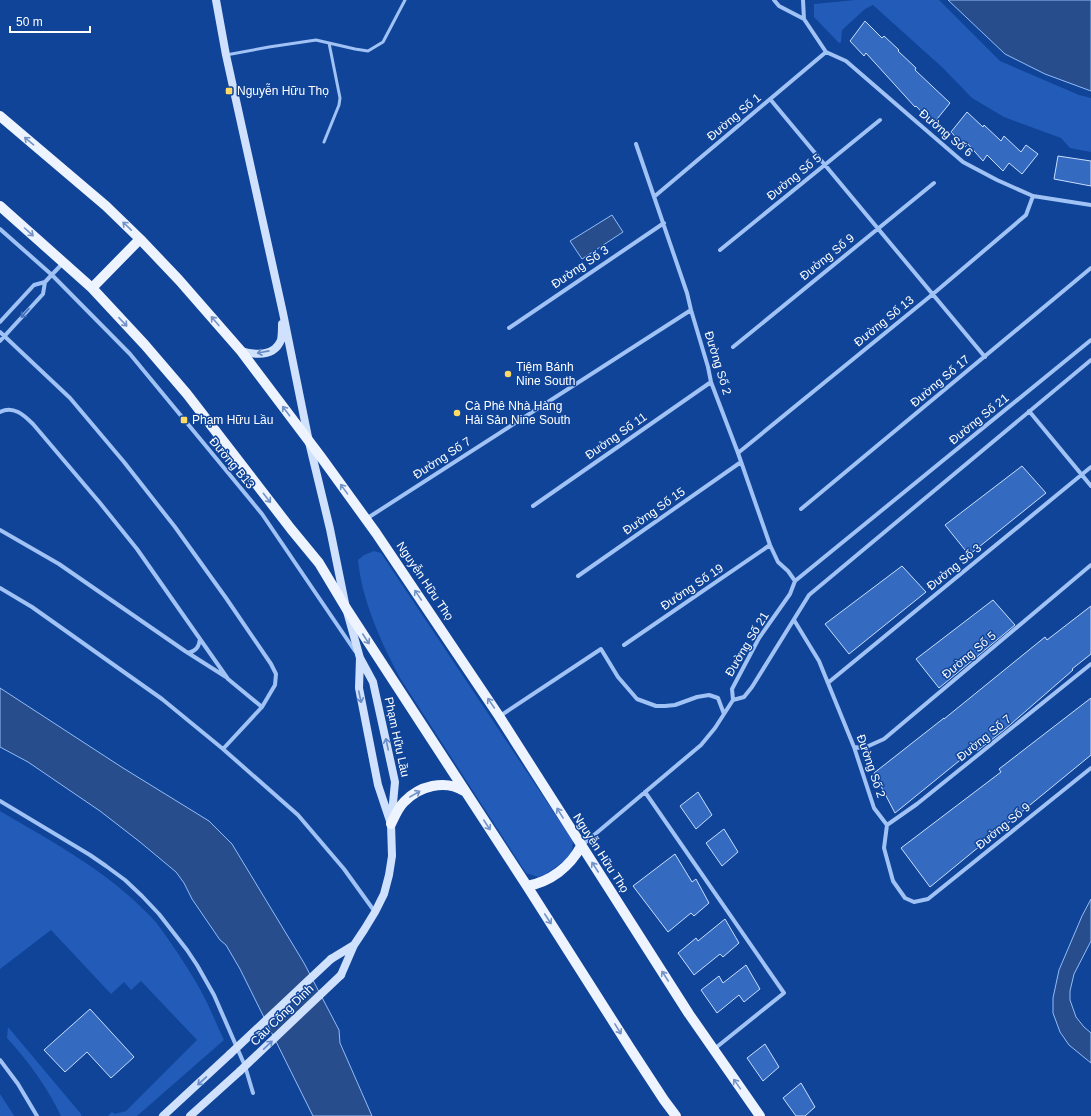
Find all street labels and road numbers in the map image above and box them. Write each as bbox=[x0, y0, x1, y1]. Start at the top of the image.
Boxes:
street label: Đường Số 1 bbox=[704, 90, 764, 144]
street label: Đường Số 6 bbox=[916, 106, 976, 160]
street label: Đường Số 5 bbox=[764, 151, 824, 203]
street label: Đường Số 9 bbox=[797, 231, 857, 283]
street label: Đường Số 3 bbox=[549, 243, 612, 291]
street label: Đường Số 13 bbox=[851, 293, 917, 349]
street label: Đường Số 2 bbox=[702, 329, 734, 397]
street label: Đường Số 17 bbox=[908, 352, 973, 410]
street label: Đường Số 21 bbox=[946, 391, 1012, 447]
street label: Đường Số 11 bbox=[583, 410, 650, 462]
street label: Đường Số 7 bbox=[411, 434, 474, 482]
street label: Đường B13 bbox=[207, 435, 258, 492]
street label: Đường Số 15 bbox=[620, 484, 688, 538]
street label: Nguyễn Hữu Thọ bbox=[394, 538, 457, 623]
street label: Đường Số 3 bbox=[924, 541, 984, 593]
street label: Đường Số 19 bbox=[658, 561, 726, 613]
street label: Đường Số 21 bbox=[722, 609, 772, 679]
street label: Đường Số 5 bbox=[939, 628, 999, 682]
street label: Phạm Hữu Lầu bbox=[382, 696, 412, 778]
street label: Đường Số 7 bbox=[954, 712, 1014, 764]
street label: Đường Số 2 bbox=[854, 733, 888, 800]
street label: Đường Số 9 bbox=[973, 800, 1033, 852]
street label: Nguyễn Hữu Thọ bbox=[570, 810, 633, 896]
street label: Cầu Cống Dinh bbox=[248, 981, 316, 1049]

